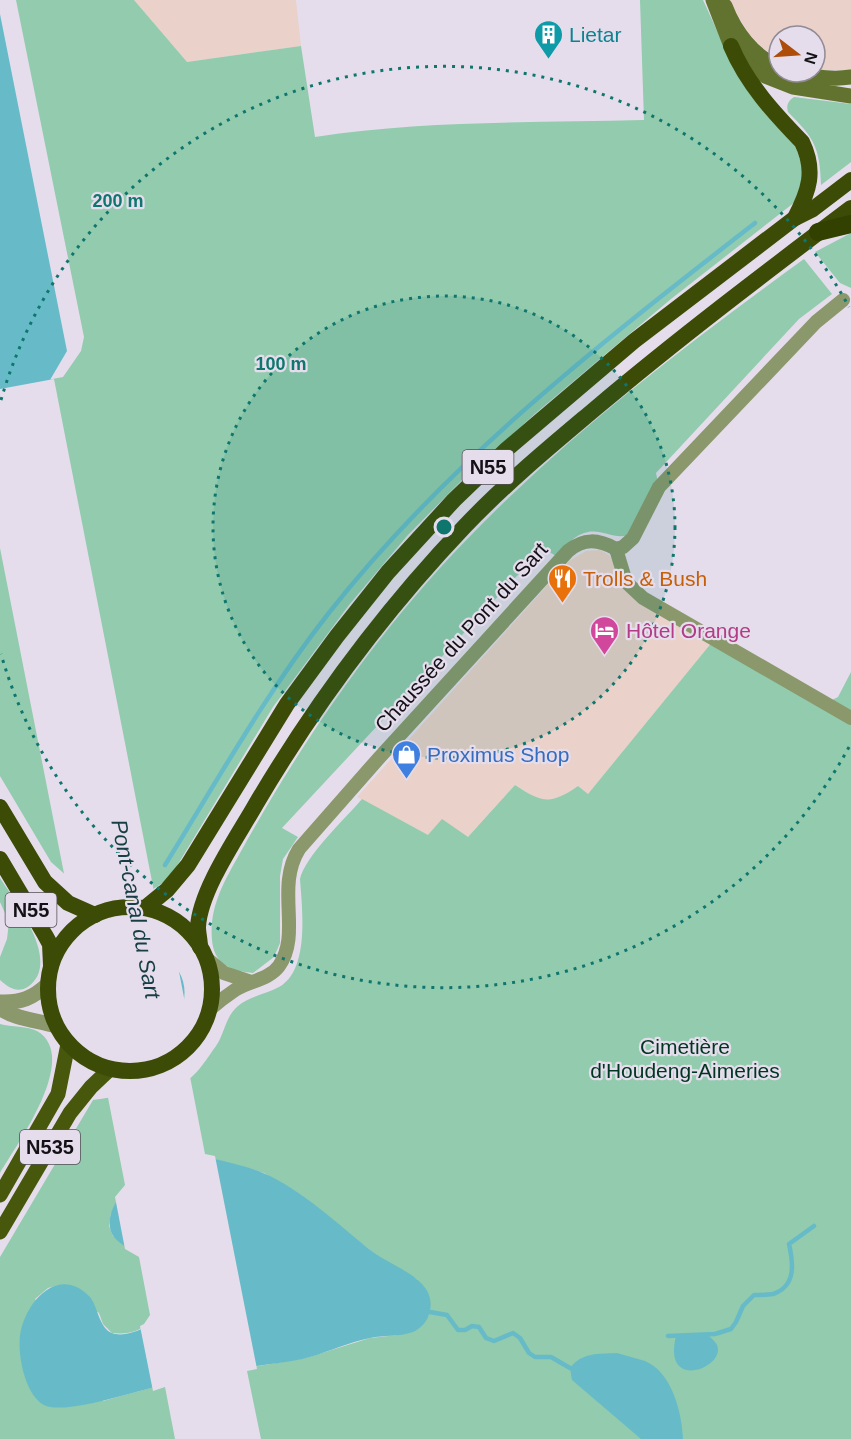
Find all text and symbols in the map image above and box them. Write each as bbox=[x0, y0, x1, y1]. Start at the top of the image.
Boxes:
building icon: Lietar bbox=[532, 18, 564, 60]
place label: Lietar bbox=[569, 23, 622, 46]
north arrow bbox=[767, 24, 827, 84]
text: N bbox=[801, 50, 821, 66]
text: 200 m bbox=[92, 191, 144, 211]
text: 100 m bbox=[255, 354, 307, 374]
road number: N55 bbox=[462, 450, 514, 484]
centre of rings bbox=[434, 517, 454, 537]
street label: Chaussée du Pont du Sart bbox=[370, 538, 552, 736]
restaurant icon: Trolls & Bush bbox=[546, 562, 578, 604]
place label: Trolls & Bush bbox=[583, 567, 707, 590]
hotel icon: Hôtel Orange bbox=[589, 614, 621, 656]
place label: Hôtel Orange bbox=[626, 619, 751, 642]
shop icon: Proximus Shop bbox=[390, 738, 422, 780]
place label: Proximus Shop bbox=[427, 743, 569, 766]
water label: Pont-canal du Sart bbox=[106, 817, 166, 1002]
road number: N55 bbox=[6, 893, 57, 927]
park label: Cimetière d'Houdeng-Aimeries bbox=[590, 1035, 780, 1082]
road number: N535 bbox=[20, 1130, 80, 1164]

